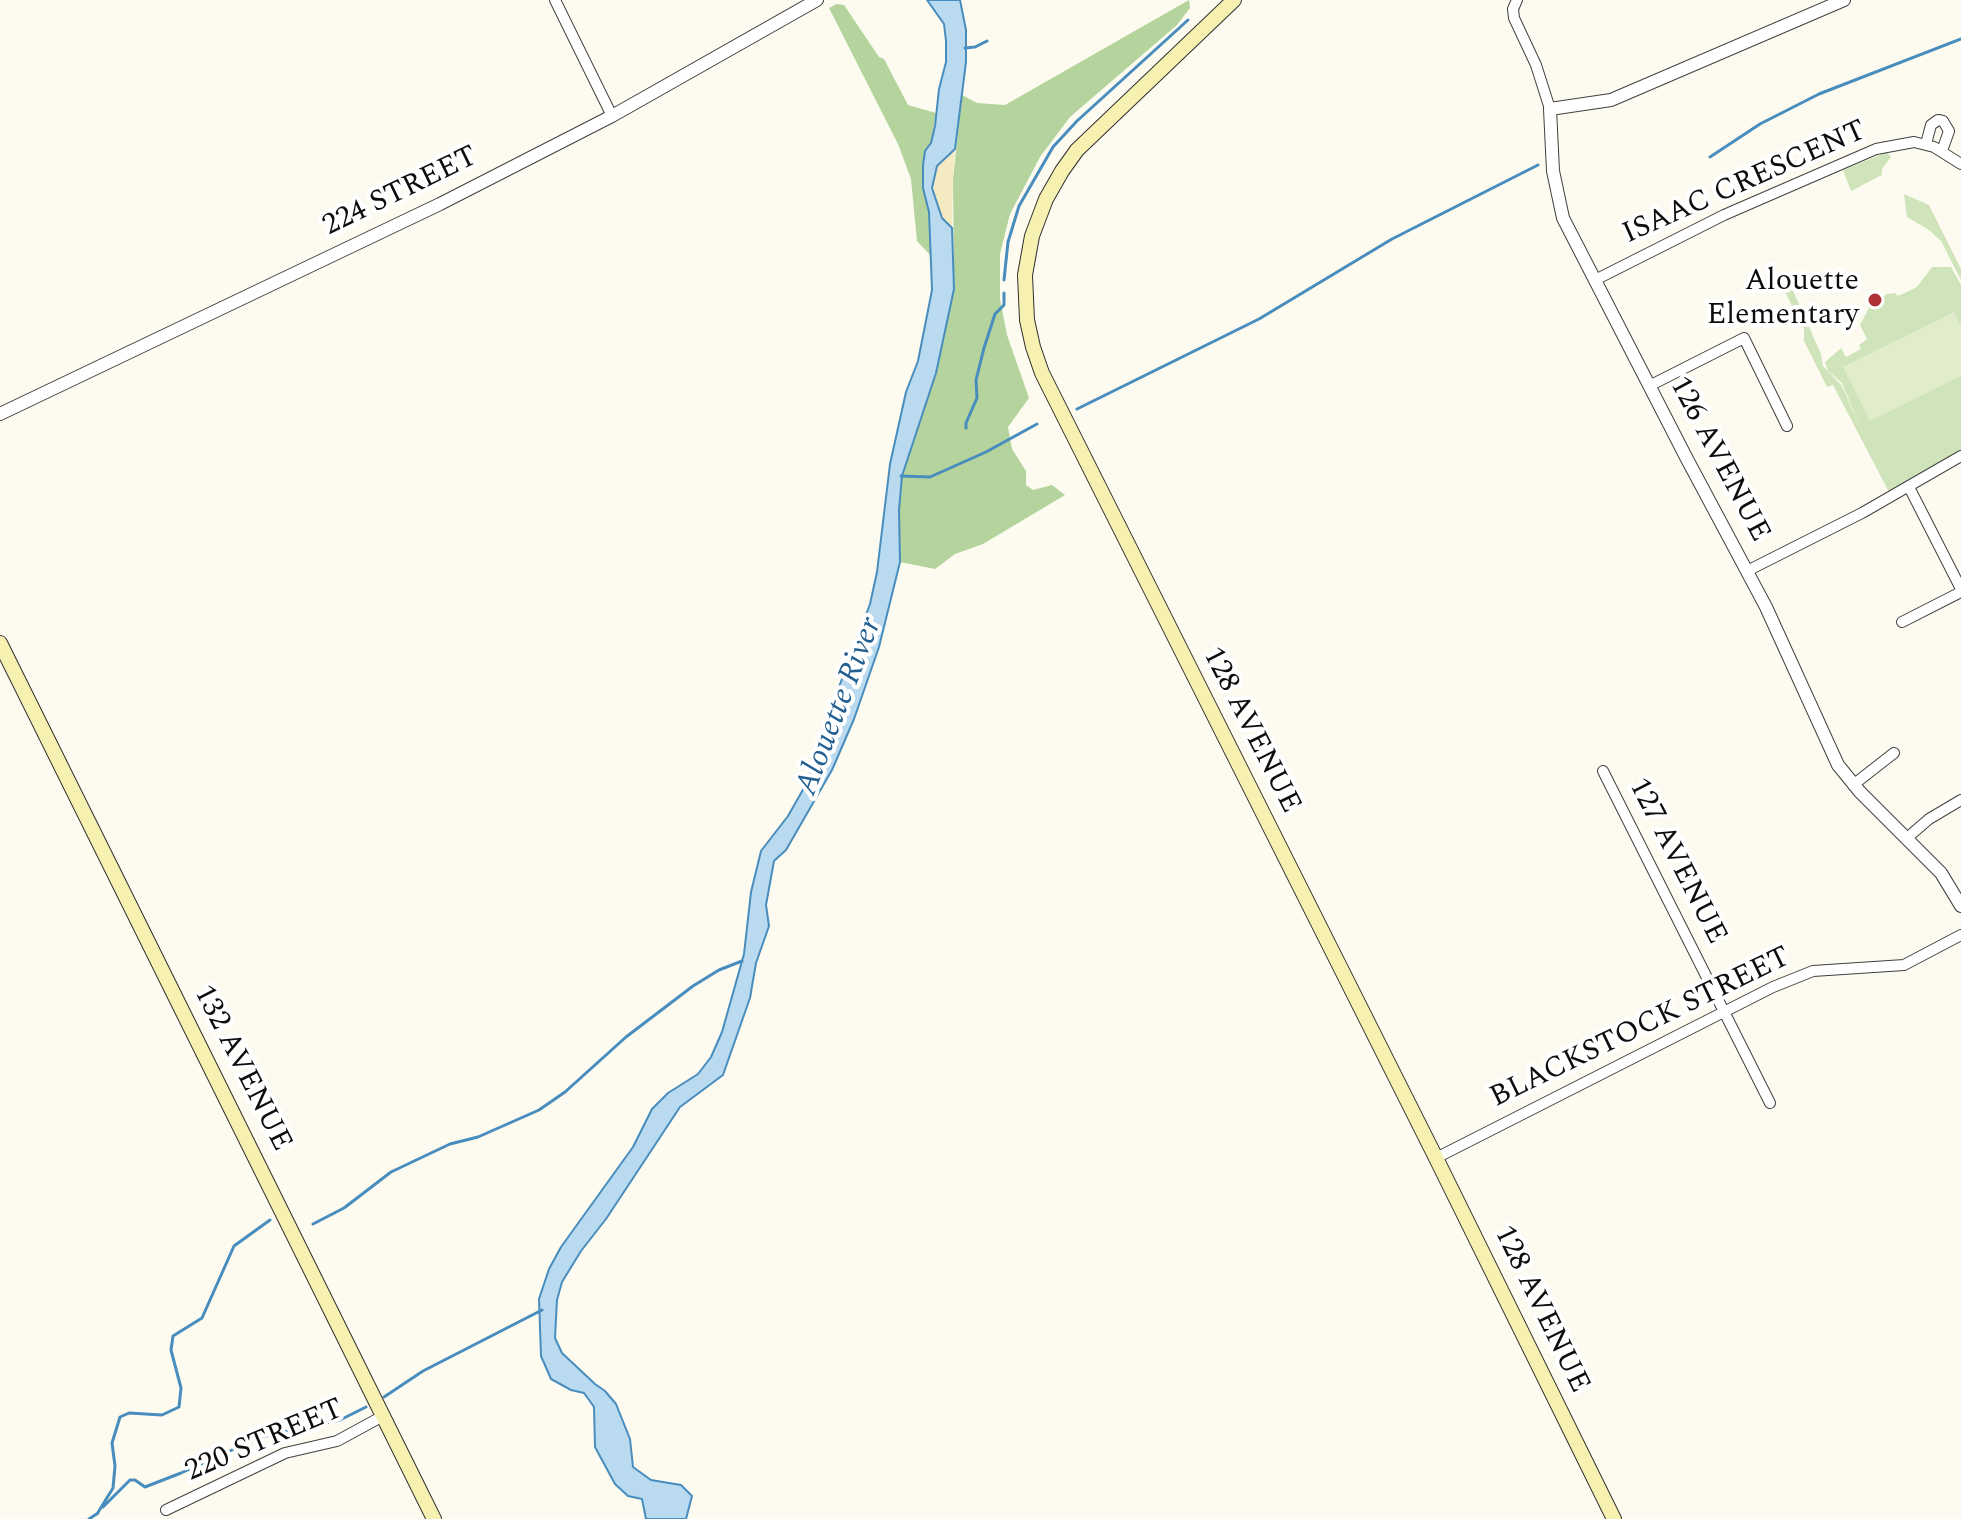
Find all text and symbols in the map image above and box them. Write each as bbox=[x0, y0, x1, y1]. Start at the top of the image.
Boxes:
street label: ISAAC CRESCENT bbox=[1618, 114, 1872, 254]
street label: 224 STREET bbox=[318, 140, 484, 246]
place label: Alouette Elementary bbox=[1707, 265, 1859, 336]
marker: Alouette Elementary bbox=[1866, 291, 1884, 309]
street label: 126 AVENUE bbox=[1659, 371, 1777, 549]
water label: Alouette River bbox=[790, 613, 892, 801]
street label: 128 AVENUE bbox=[1193, 642, 1307, 820]
street label: 127 AVENUE bbox=[1619, 773, 1733, 951]
street label: BLACKSTOCK STREET bbox=[1485, 941, 1797, 1117]
street label: 132 AVENUE bbox=[184, 980, 298, 1158]
street label: 128 AVENUE bbox=[1484, 1221, 1596, 1399]
street label: 220 STREET bbox=[181, 1393, 349, 1491]

